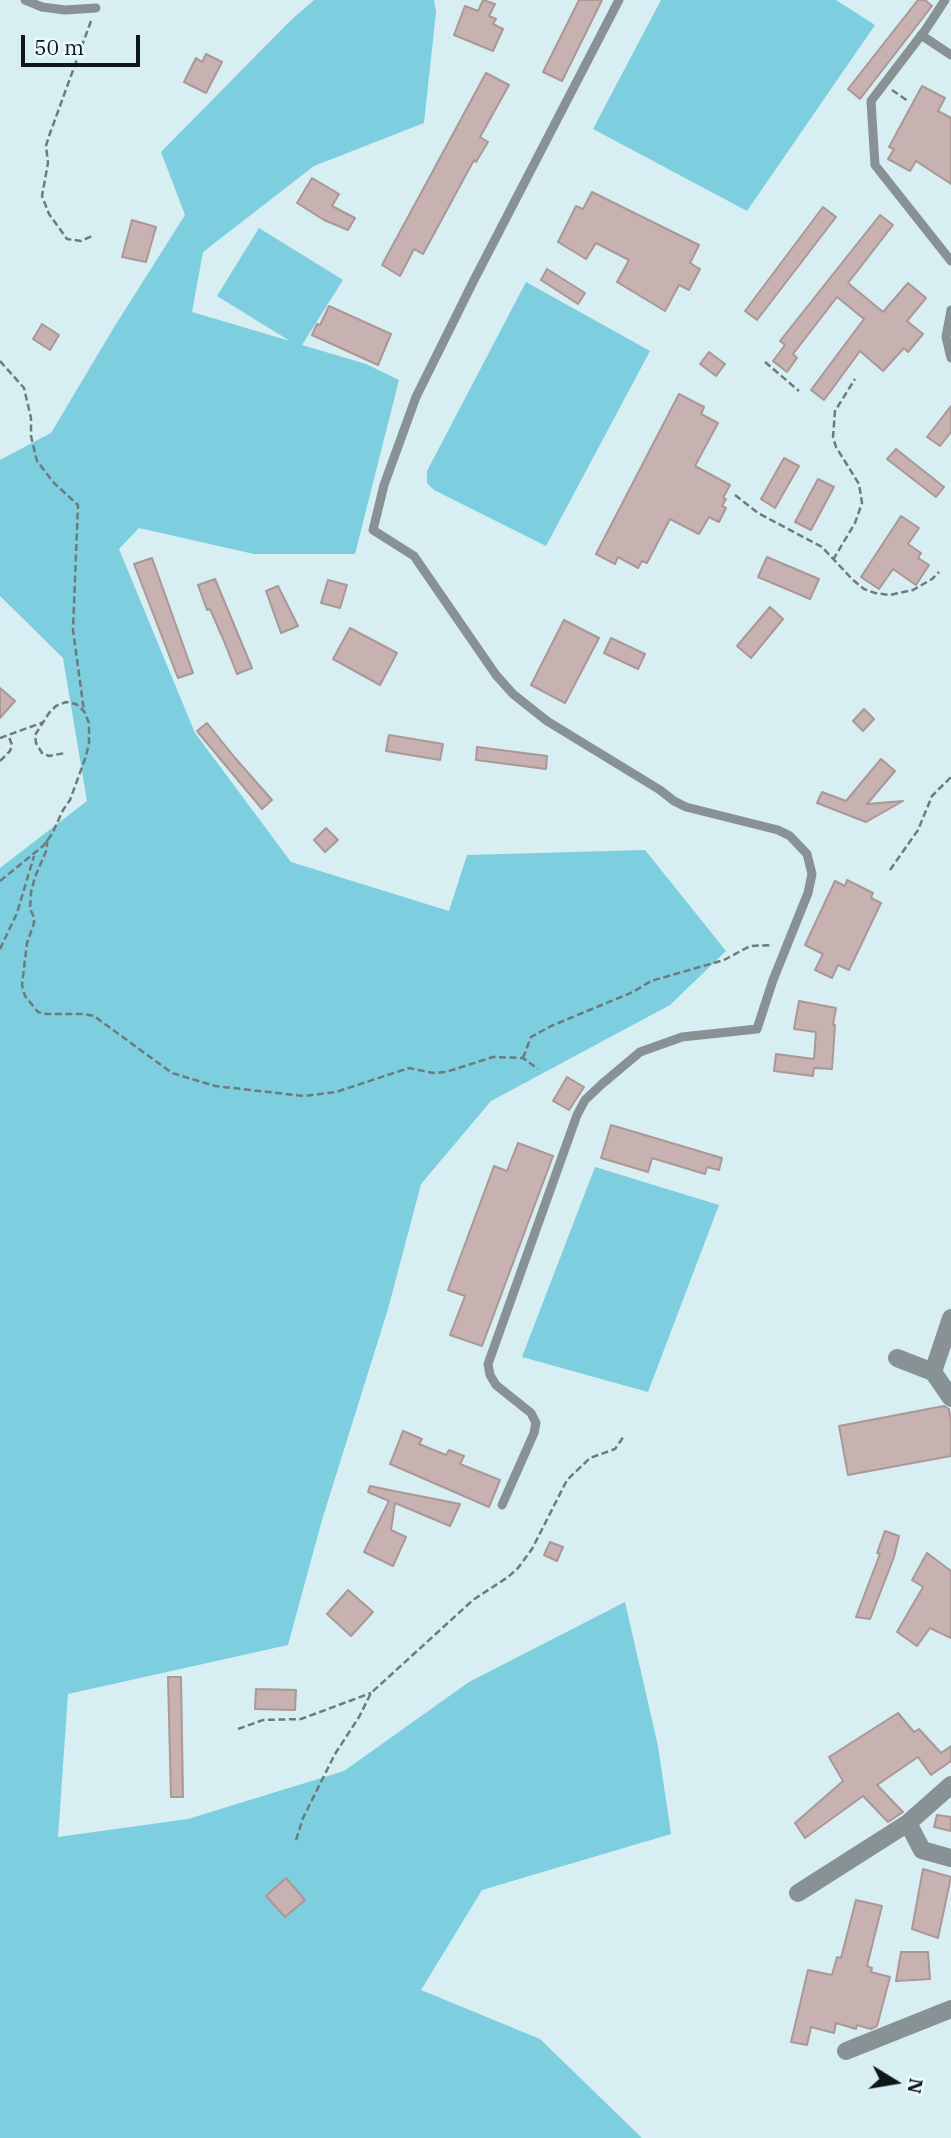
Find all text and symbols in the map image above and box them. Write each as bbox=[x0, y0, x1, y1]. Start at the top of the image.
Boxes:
scale bar bbox=[24, 21, 144, 65]
text: 50 m bbox=[34, 33, 84, 61]
north arrow bbox=[860, 2047, 930, 2117]
text: N bbox=[902, 2076, 929, 2096]

